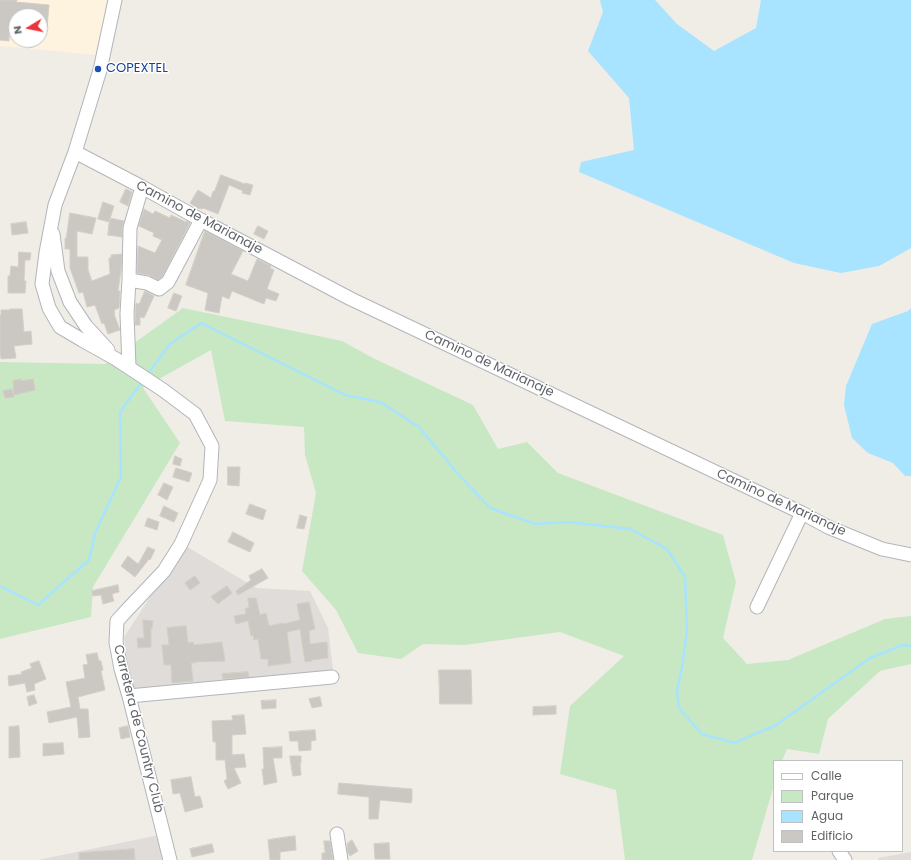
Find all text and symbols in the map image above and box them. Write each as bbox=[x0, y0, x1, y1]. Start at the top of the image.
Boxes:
north arrow bbox=[8, 8, 48, 48]
text: N bbox=[9, 24, 26, 35]
place label: COPEXTEL bbox=[106, 61, 168, 77]
marker: COPEXTEL bbox=[93, 64, 103, 74]
street label: Camino de Marianaje bbox=[133, 178, 265, 258]
street label: Camino de Marianaje bbox=[422, 327, 556, 401]
street label: Camino de Marianaje bbox=[714, 466, 848, 540]
street label: Carretera de Country Club bbox=[110, 643, 166, 815]
legend bbox=[773, 760, 903, 852]
text: Calle bbox=[811, 767, 842, 784]
text: Parque bbox=[811, 787, 854, 804]
text: Agua bbox=[811, 807, 843, 824]
text: Edificio bbox=[811, 827, 853, 844]

